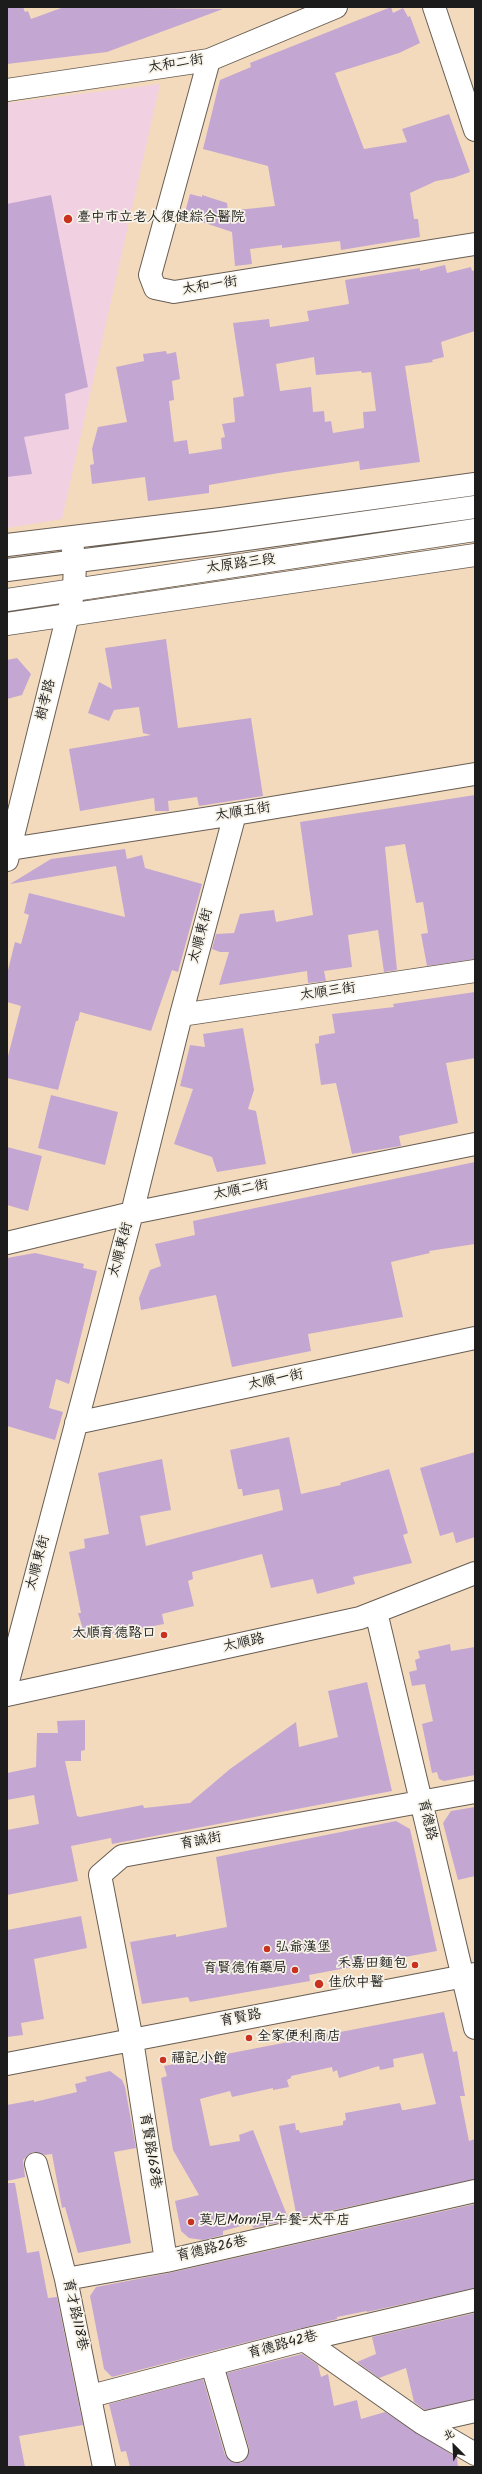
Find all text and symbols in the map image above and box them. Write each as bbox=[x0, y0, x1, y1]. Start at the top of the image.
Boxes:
street label: 太和二街 bbox=[147, 52, 205, 78]
place label: 臺中市立老人復健綜合醫院 bbox=[77, 211, 245, 227]
marker: 臺中市立老人復健綜合醫院 bbox=[62, 213, 74, 225]
street label: 太和一街 bbox=[181, 274, 239, 300]
street label: 太原路三段 bbox=[205, 552, 277, 578]
street label: 樹孝路 bbox=[34, 678, 60, 722]
street label: 太順五街 bbox=[214, 800, 272, 826]
street label: 太順東街 bbox=[187, 907, 217, 965]
street label: 太順三街 bbox=[299, 981, 357, 1005]
street label: 太順二街 bbox=[212, 1177, 270, 1205]
street label: 太順東街 bbox=[107, 1221, 137, 1279]
street label: 太順一街 bbox=[247, 1367, 305, 1395]
street label: 太順東街 bbox=[24, 1534, 54, 1592]
place label: 太順育德路口 bbox=[72, 1627, 156, 1643]
marker: 太順育德路口 bbox=[159, 1630, 169, 1640]
street label: 太順路 bbox=[222, 1631, 266, 1657]
street label: 育德路 bbox=[413, 1798, 439, 1842]
street label: 育誠街 bbox=[179, 1830, 223, 1854]
place label: 弘爺漢堡 bbox=[275, 1941, 331, 1957]
marker: 弘爺漢堡 bbox=[262, 1944, 272, 1954]
place label: 禾嘉田麵包 bbox=[337, 1957, 407, 1973]
marker: 禾嘉田麵包 bbox=[410, 1960, 420, 1970]
place label: 育賢德侑藥局 bbox=[203, 1962, 287, 1978]
marker: 育賢德侑藥局 bbox=[290, 1965, 300, 1975]
place label: 佳欣中醫 bbox=[328, 1976, 384, 1992]
marker: 佳欣中醫 bbox=[313, 1978, 325, 1990]
street label: 育賢路 bbox=[219, 2007, 263, 2031]
place label: 全家便利商店 bbox=[257, 2030, 341, 2046]
marker: 全家便利商店 bbox=[244, 2033, 254, 2043]
place label: 福記小館 bbox=[171, 2052, 227, 2068]
marker: 福記小館 bbox=[158, 2055, 168, 2065]
street label: 育賢路168巷 bbox=[135, 2112, 163, 2190]
place label: 莫尼Morni早午餐-太平店 bbox=[199, 2214, 350, 2230]
marker: 莫尼Morni早午餐-太平店 bbox=[186, 2217, 196, 2227]
street label: 育德路26巷 bbox=[175, 2234, 249, 2266]
street label: 育才路118巷 bbox=[58, 2277, 90, 2353]
street label: 育德路42巷 bbox=[246, 2329, 320, 2363]
text: 北 bbox=[440, 2425, 458, 2445]
north arrow bbox=[434, 2426, 474, 2466]

